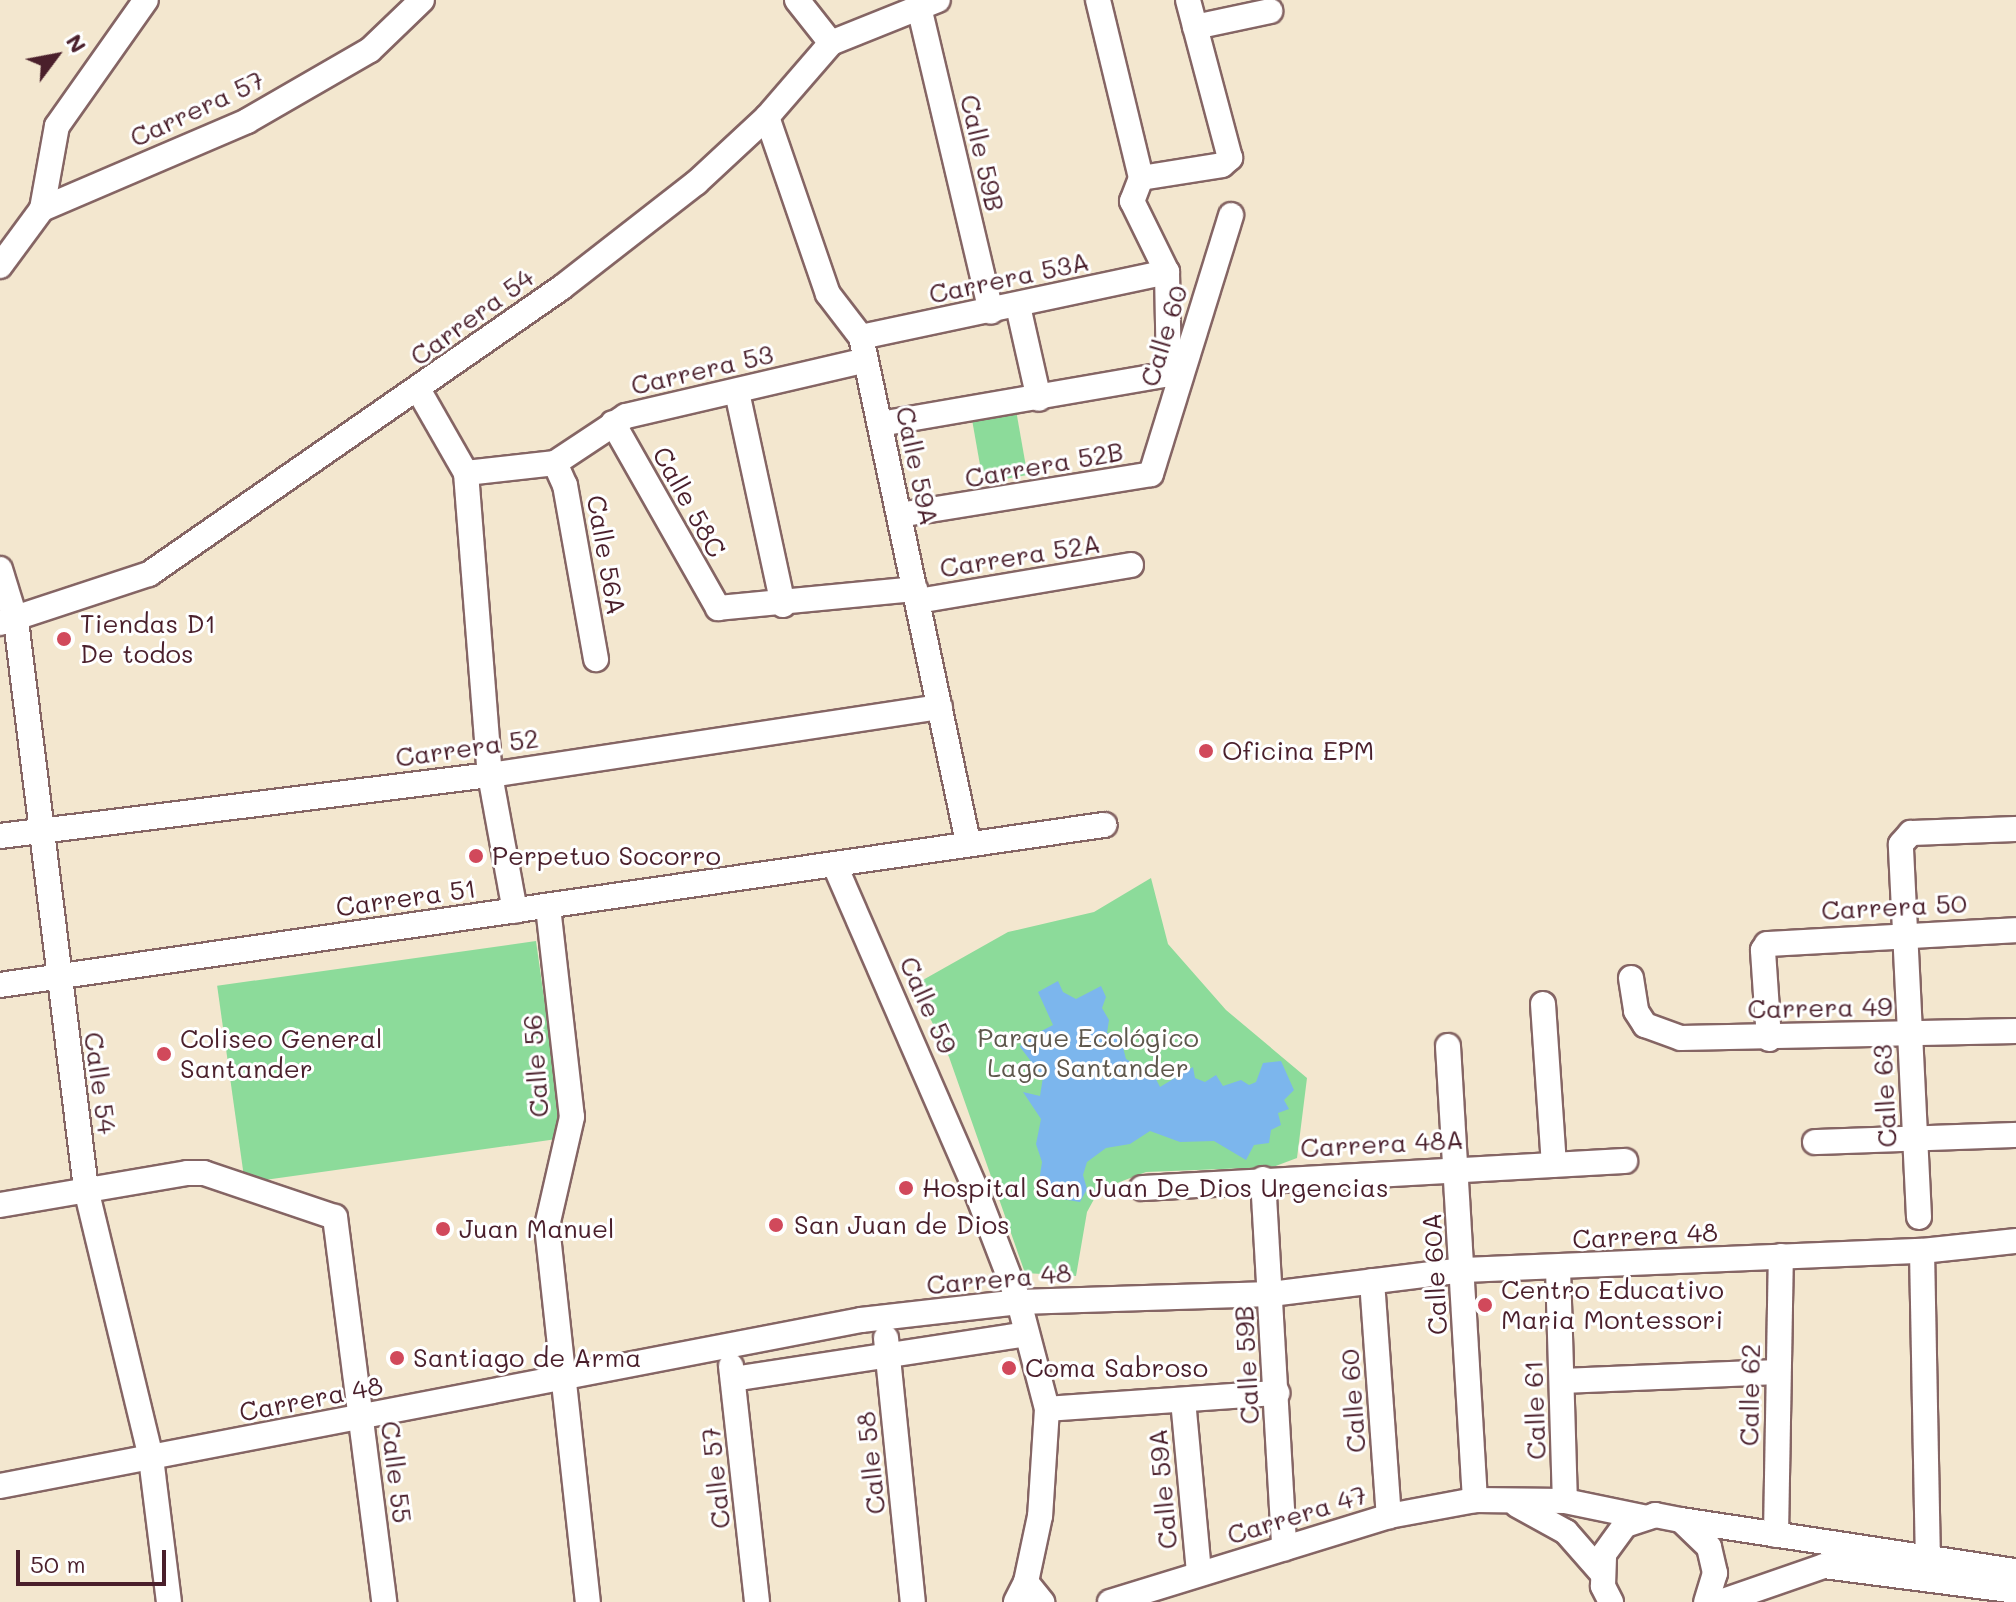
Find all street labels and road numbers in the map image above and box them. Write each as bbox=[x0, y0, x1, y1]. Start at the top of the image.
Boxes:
street label: Carrera 57 bbox=[125, 64, 269, 154]
street label: Calle 59B bbox=[953, 92, 1011, 214]
street label: Carrera 53A bbox=[926, 246, 1092, 310]
street label: Carrera 54 bbox=[404, 262, 540, 372]
street label: Calle 60 bbox=[1134, 282, 1194, 390]
street label: Carrera 53 bbox=[628, 338, 776, 402]
street label: Calle 59A bbox=[889, 404, 945, 528]
street label: Carrera 52B bbox=[962, 436, 1126, 494]
street label: Calle 58C bbox=[646, 441, 732, 563]
street label: Calle 56A bbox=[580, 493, 632, 617]
street label: Carrera 52A bbox=[937, 528, 1103, 584]
street label: Carrera 52 bbox=[393, 723, 541, 773]
street label: Carrera 51 bbox=[334, 873, 478, 923]
street label: Carrera 50 bbox=[1820, 888, 1968, 926]
street label: Calle 59 bbox=[893, 952, 963, 1058]
street label: Carrera 49 bbox=[1747, 991, 1893, 1025]
street label: Calle 56 bbox=[517, 1013, 555, 1119]
street label: Calle 54 bbox=[77, 1030, 123, 1136]
street label: Calle 63 bbox=[1867, 1044, 1903, 1148]
street label: Carrera 48A bbox=[1300, 1124, 1464, 1164]
street label: Calle 60A bbox=[1416, 1212, 1454, 1336]
street label: Carrera 48 bbox=[1572, 1217, 1718, 1255]
street label: Carrera 48 bbox=[925, 1257, 1073, 1301]
street label: Calle 59B bbox=[1228, 1305, 1266, 1425]
street label: Calle 62 bbox=[1734, 1344, 1766, 1446]
street label: Calle 60 bbox=[1334, 1348, 1372, 1454]
street label: Calle 61 bbox=[1518, 1360, 1552, 1460]
street label: Carrera 48 bbox=[237, 1370, 385, 1428]
street label: Calle 58 bbox=[850, 1410, 892, 1516]
street label: Calle 55 bbox=[374, 1419, 418, 1525]
street label: Calle 57 bbox=[695, 1426, 737, 1530]
street label: Calle 59A bbox=[1142, 1427, 1184, 1551]
street label: Carrera 47 bbox=[1223, 1479, 1371, 1551]

